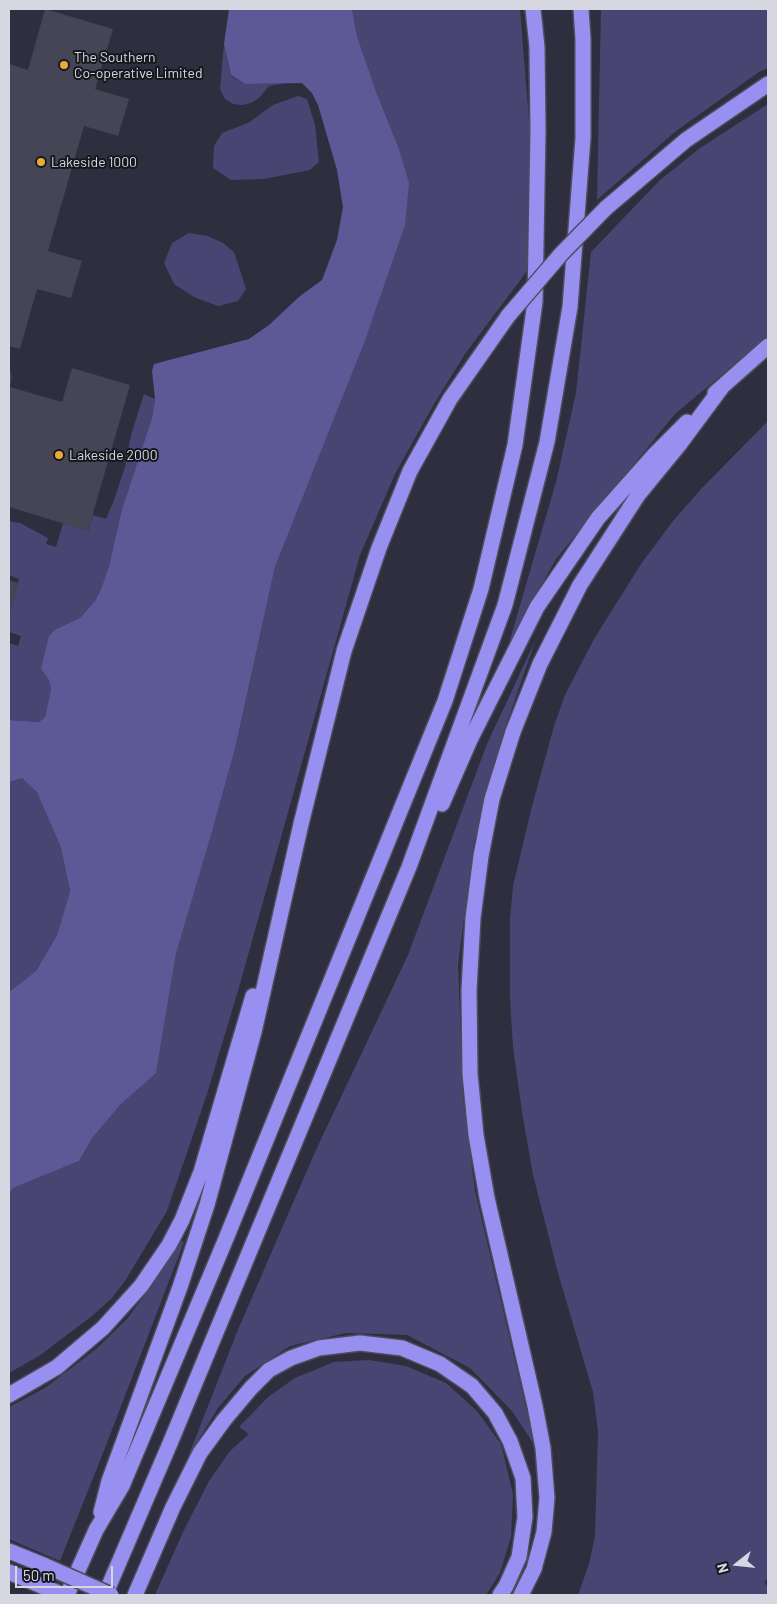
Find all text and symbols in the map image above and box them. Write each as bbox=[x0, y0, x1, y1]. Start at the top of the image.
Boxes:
place label: The Southern Co-operative Limited bbox=[74, 49, 203, 82]
marker: The Southern Co-operative Limited bbox=[58, 59, 70, 71]
place label: Lakeside 1000 bbox=[51, 154, 137, 170]
marker: Lakeside 1000 bbox=[35, 156, 47, 168]
place label: Lakeside 2000 bbox=[69, 447, 158, 463]
marker: Lakeside 2000 bbox=[53, 449, 65, 461]
north arrow bbox=[712, 1539, 762, 1589]
scale bar bbox=[18, 1556, 115, 1588]
text: N bbox=[713, 1561, 732, 1575]
text: 50 m bbox=[23, 1566, 55, 1584]

